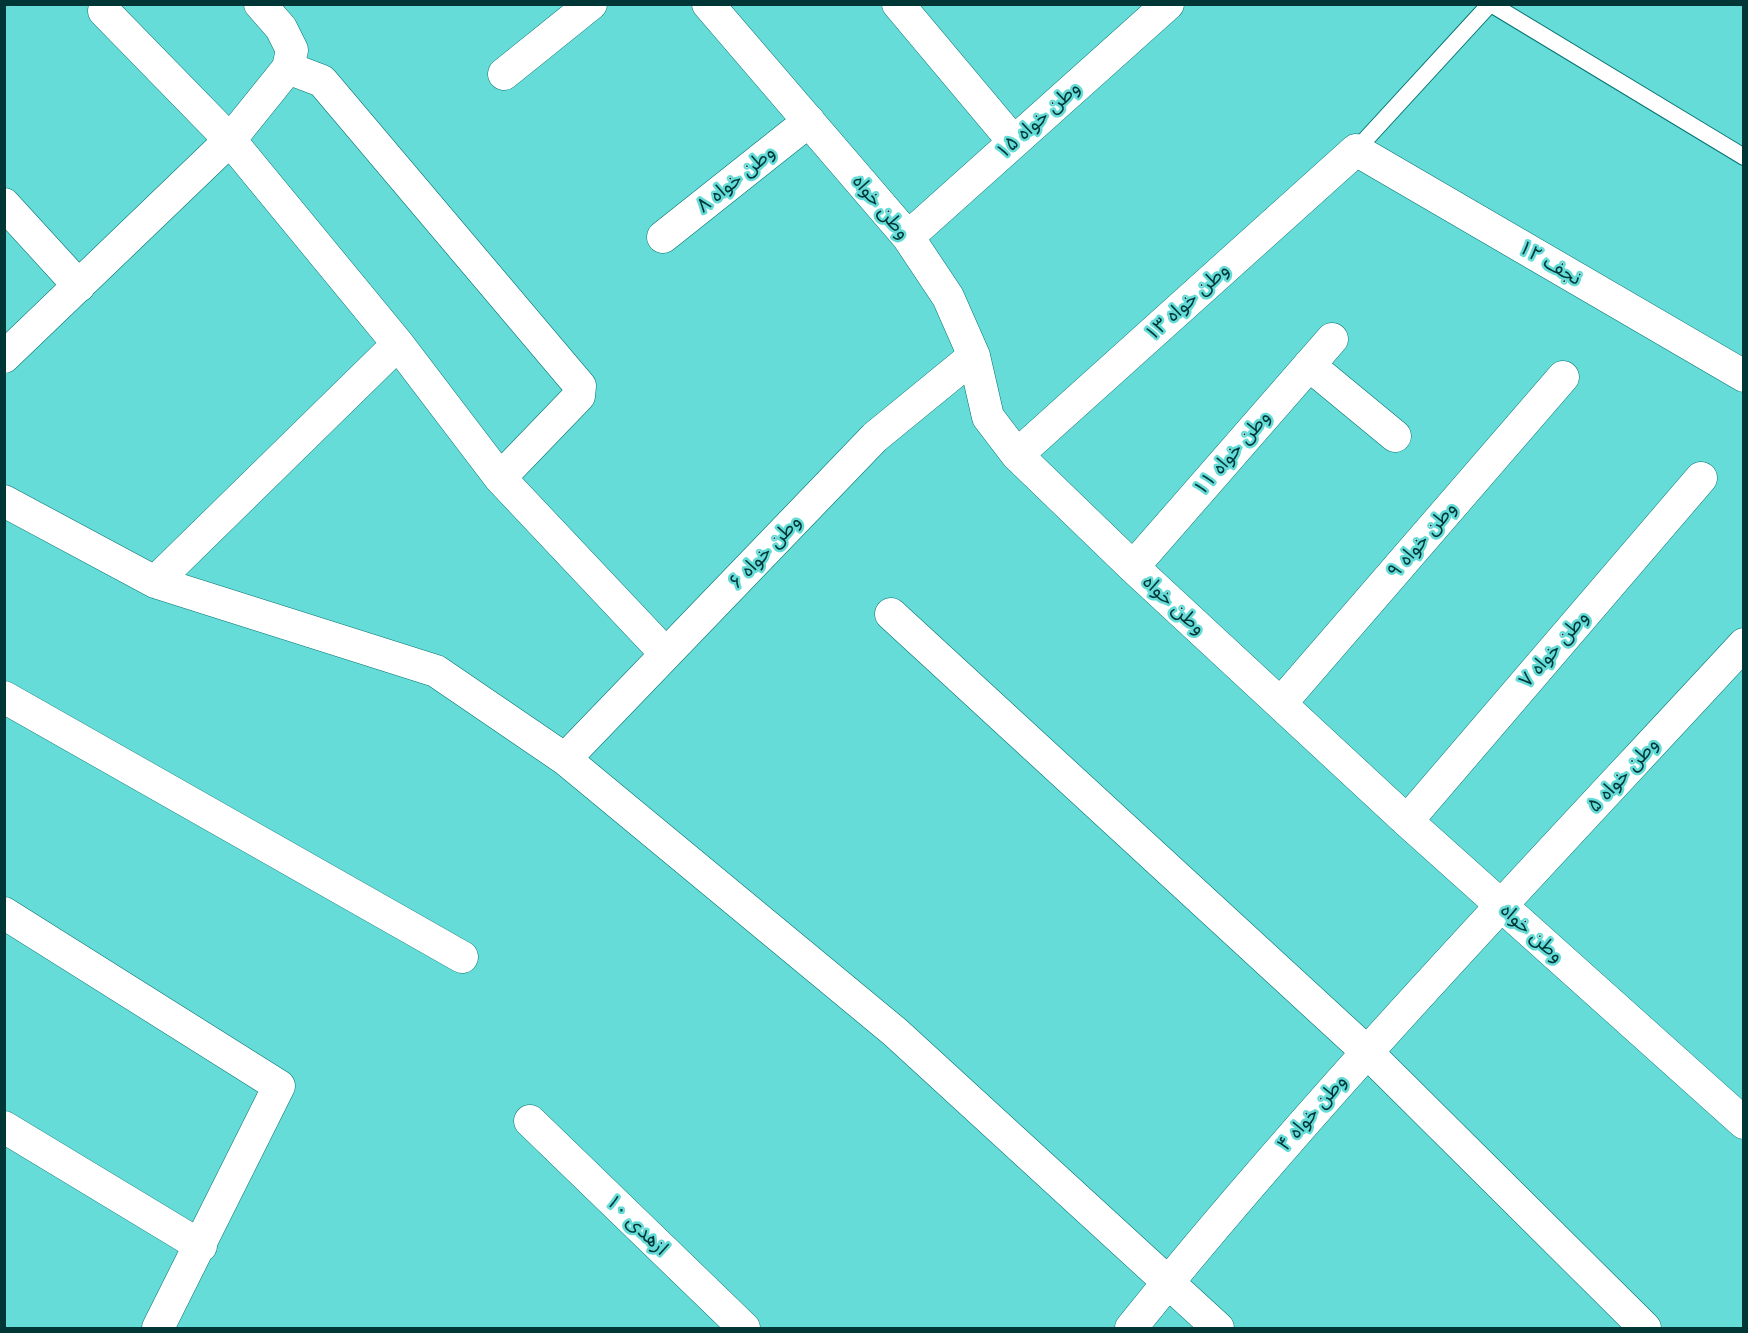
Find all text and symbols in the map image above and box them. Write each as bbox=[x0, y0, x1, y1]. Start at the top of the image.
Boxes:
street label: وطن خواه ۱۵ bbox=[991, 76, 1085, 164]
street label: وطن خواه ۸ bbox=[692, 140, 780, 218]
street label: وطن خواه bbox=[847, 170, 915, 244]
street label: نجف ۱۲ bbox=[1514, 235, 1586, 291]
street label: وطن خواه ۱۳ bbox=[1140, 258, 1234, 346]
street label: وطن خواه ۱۱ bbox=[1188, 405, 1276, 501]
street label: وطن خواه ۹ bbox=[1382, 497, 1462, 583]
street label: وطن خواه ۶ bbox=[724, 510, 806, 594]
street label: وطن خواه bbox=[1138, 570, 1210, 640]
street label: وطن خواه ۷ bbox=[1514, 606, 1594, 692]
street label: وطن خواه ۵ bbox=[1582, 732, 1664, 818]
street label: وطن خواه bbox=[1495, 898, 1569, 968]
street label: وطن خواه ۴ bbox=[1272, 1070, 1352, 1156]
street label: ازهدی ۱۰ bbox=[601, 1190, 673, 1260]

